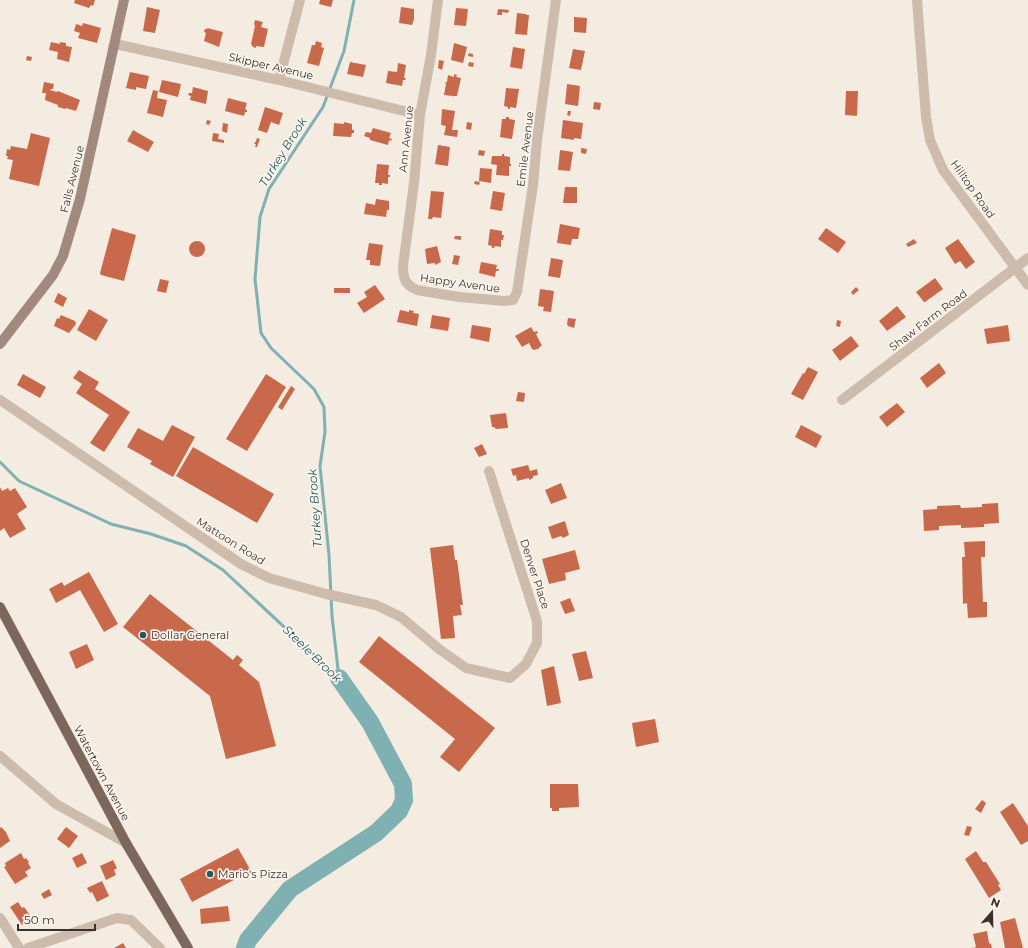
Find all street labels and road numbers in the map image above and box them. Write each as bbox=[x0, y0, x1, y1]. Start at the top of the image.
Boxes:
street label: Skipper Avenue bbox=[227, 49, 315, 83]
street label: Ann Avenue bbox=[396, 105, 417, 173]
street label: Emile Avenue bbox=[513, 110, 537, 188]
street label: Falls Avenue bbox=[57, 144, 87, 214]
street label: Hilltop Road bbox=[948, 157, 998, 221]
street label: Happy Avenue bbox=[419, 270, 501, 296]
street label: Shaw Farm Road bbox=[886, 286, 970, 354]
street label: Mattoon Road bbox=[194, 514, 268, 568]
street label: Denver Place bbox=[517, 537, 553, 611]
street label: Watertown Avenue bbox=[71, 723, 133, 823]

